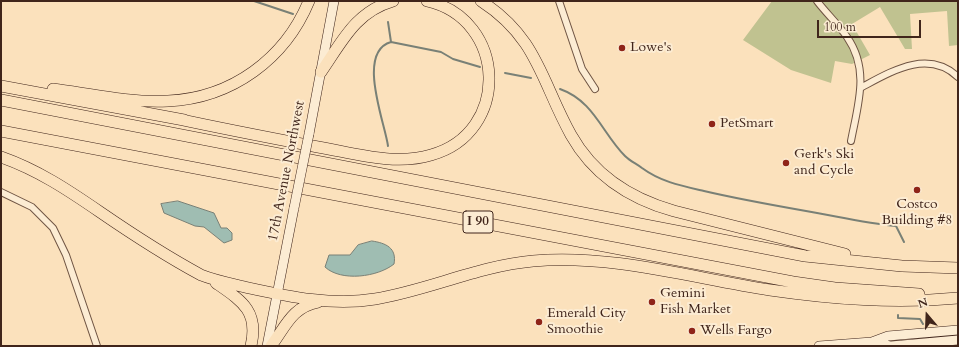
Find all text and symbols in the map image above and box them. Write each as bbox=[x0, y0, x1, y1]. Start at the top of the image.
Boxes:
scale bar bbox=[819, 12, 923, 38]
text: 100 m bbox=[824, 19, 856, 35]
place label: Lowe's bbox=[630, 40, 671, 56]
marker: Lowe's bbox=[617, 43, 627, 53]
street label: 17th Avenue Northwest bbox=[265, 99, 309, 243]
place label: PetSmart bbox=[720, 116, 773, 132]
marker: PetSmart bbox=[707, 119, 717, 129]
place label: Gerk's Ski and Cycle bbox=[794, 147, 854, 180]
marker: Gerk's Ski and Cycle bbox=[781, 158, 791, 168]
marker: Costco Building #8 bbox=[912, 185, 922, 195]
place label: Costco Building #8 bbox=[882, 197, 952, 230]
road number: I 90 bbox=[463, 211, 493, 233]
place label: Gemini Fish Market bbox=[660, 286, 731, 318]
north arrow bbox=[907, 295, 947, 335]
text: N bbox=[916, 295, 930, 312]
marker: Gemini Fish Market bbox=[647, 297, 657, 307]
place label: Emerald City Smoothie bbox=[547, 306, 626, 338]
marker: Emerald City Smoothie bbox=[534, 317, 544, 327]
place label: Wells Fargo bbox=[700, 323, 772, 339]
marker: Wells Fargo bbox=[687, 326, 697, 336]

